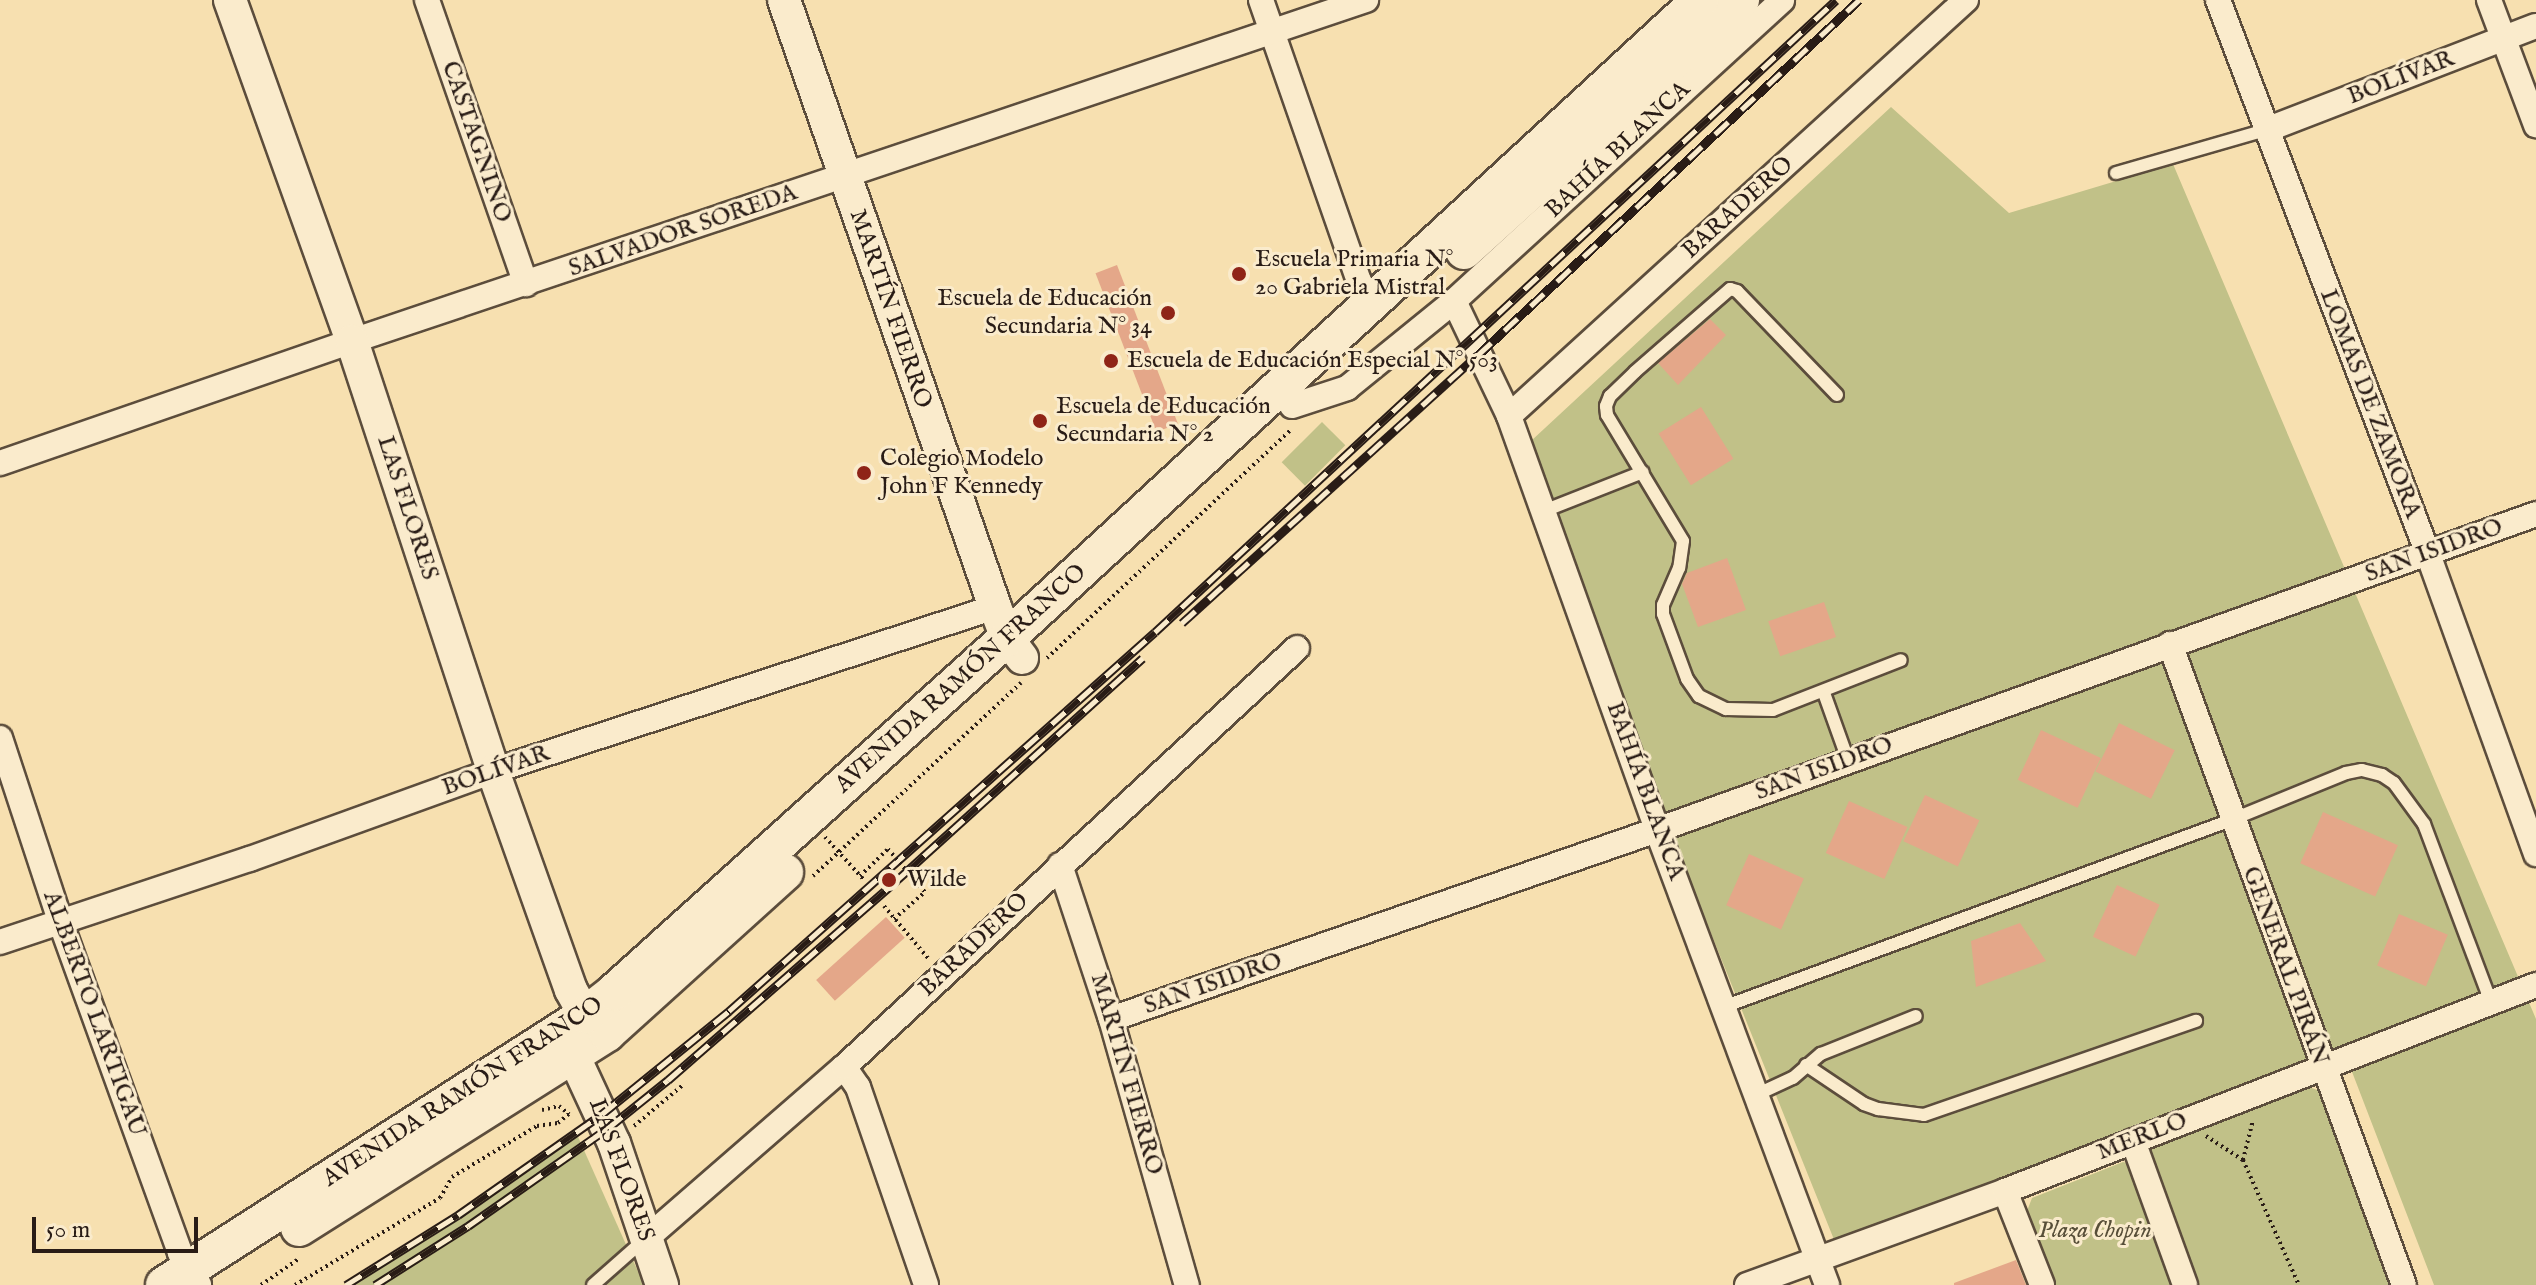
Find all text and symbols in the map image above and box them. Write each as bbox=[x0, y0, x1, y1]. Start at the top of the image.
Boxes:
street label: BOLÍVAR bbox=[2344, 45, 2458, 111]
street label: CASTAGNINO bbox=[435, 58, 517, 226]
street label: BAHÍA BLANCA bbox=[1540, 76, 1696, 224]
street label: BARADERO bbox=[1676, 151, 1800, 265]
street label: SALVADOR SOREDA bbox=[565, 178, 801, 284]
street label: MARTÍN FIERRO bbox=[842, 206, 938, 412]
place label: Escuela Primaria N° 20 Gabriela Mistral bbox=[1255, 246, 1453, 302]
marker: Escuela Primaria N° 20 Gabriela Mistral bbox=[1230, 265, 1248, 283]
place label: Escuela de Educación Secundaria N° 34 bbox=[937, 285, 1152, 341]
street label: LOMAS DE ZAMORA bbox=[2313, 285, 2427, 523]
marker: Escuela de Educación Secundaria N° 34 bbox=[1159, 304, 1177, 322]
place label: Escuela de Educación Especial N° 503 bbox=[1127, 347, 1498, 375]
marker: Escuela de Educación Especial N° 503 bbox=[1102, 352, 1120, 370]
place label: Escuela de Educación Secundaria N° 2 bbox=[1056, 393, 1271, 449]
marker: Escuela de Educación Secundaria N° 2 bbox=[1031, 412, 1049, 430]
street label: LAS FLORES bbox=[370, 432, 444, 584]
place label: Colegio Modelo John F Kennedy bbox=[880, 445, 1043, 501]
marker: Colegio Modelo John F Kennedy bbox=[855, 464, 873, 482]
street label: SAN ISIDRO bbox=[2361, 513, 2507, 589]
street label: AVENIDA RAMÓN FRANCO bbox=[829, 558, 1093, 800]
street label: BAHÍA BLANCA bbox=[1599, 698, 1691, 884]
street label: SAN ISIDRO bbox=[1751, 731, 1897, 807]
street label: BOLÍVAR bbox=[438, 739, 554, 803]
street label: GENERAL PIRÁN bbox=[2236, 863, 2334, 1069]
place label: Wilde bbox=[907, 866, 967, 894]
marker: Wilde bbox=[878, 869, 900, 891]
street label: ALBERTO LARTIGAU bbox=[36, 887, 152, 1141]
street label: BARADERO bbox=[913, 887, 1035, 1003]
street label: SAN ISIDRO bbox=[1140, 947, 1286, 1021]
street label: MARTÍN FIERRO bbox=[1083, 970, 1169, 1178]
street label: AVENIDA RAMÓN FRANCO bbox=[318, 991, 608, 1193]
street label: LAS FLORES bbox=[582, 1095, 660, 1245]
street label: MERLO bbox=[2093, 1107, 2191, 1167]
scale bar bbox=[36, 1201, 202, 1251]
text: 50 m bbox=[46, 1215, 90, 1246]
park label: Plaza Chopin bbox=[2038, 1217, 2152, 1245]

